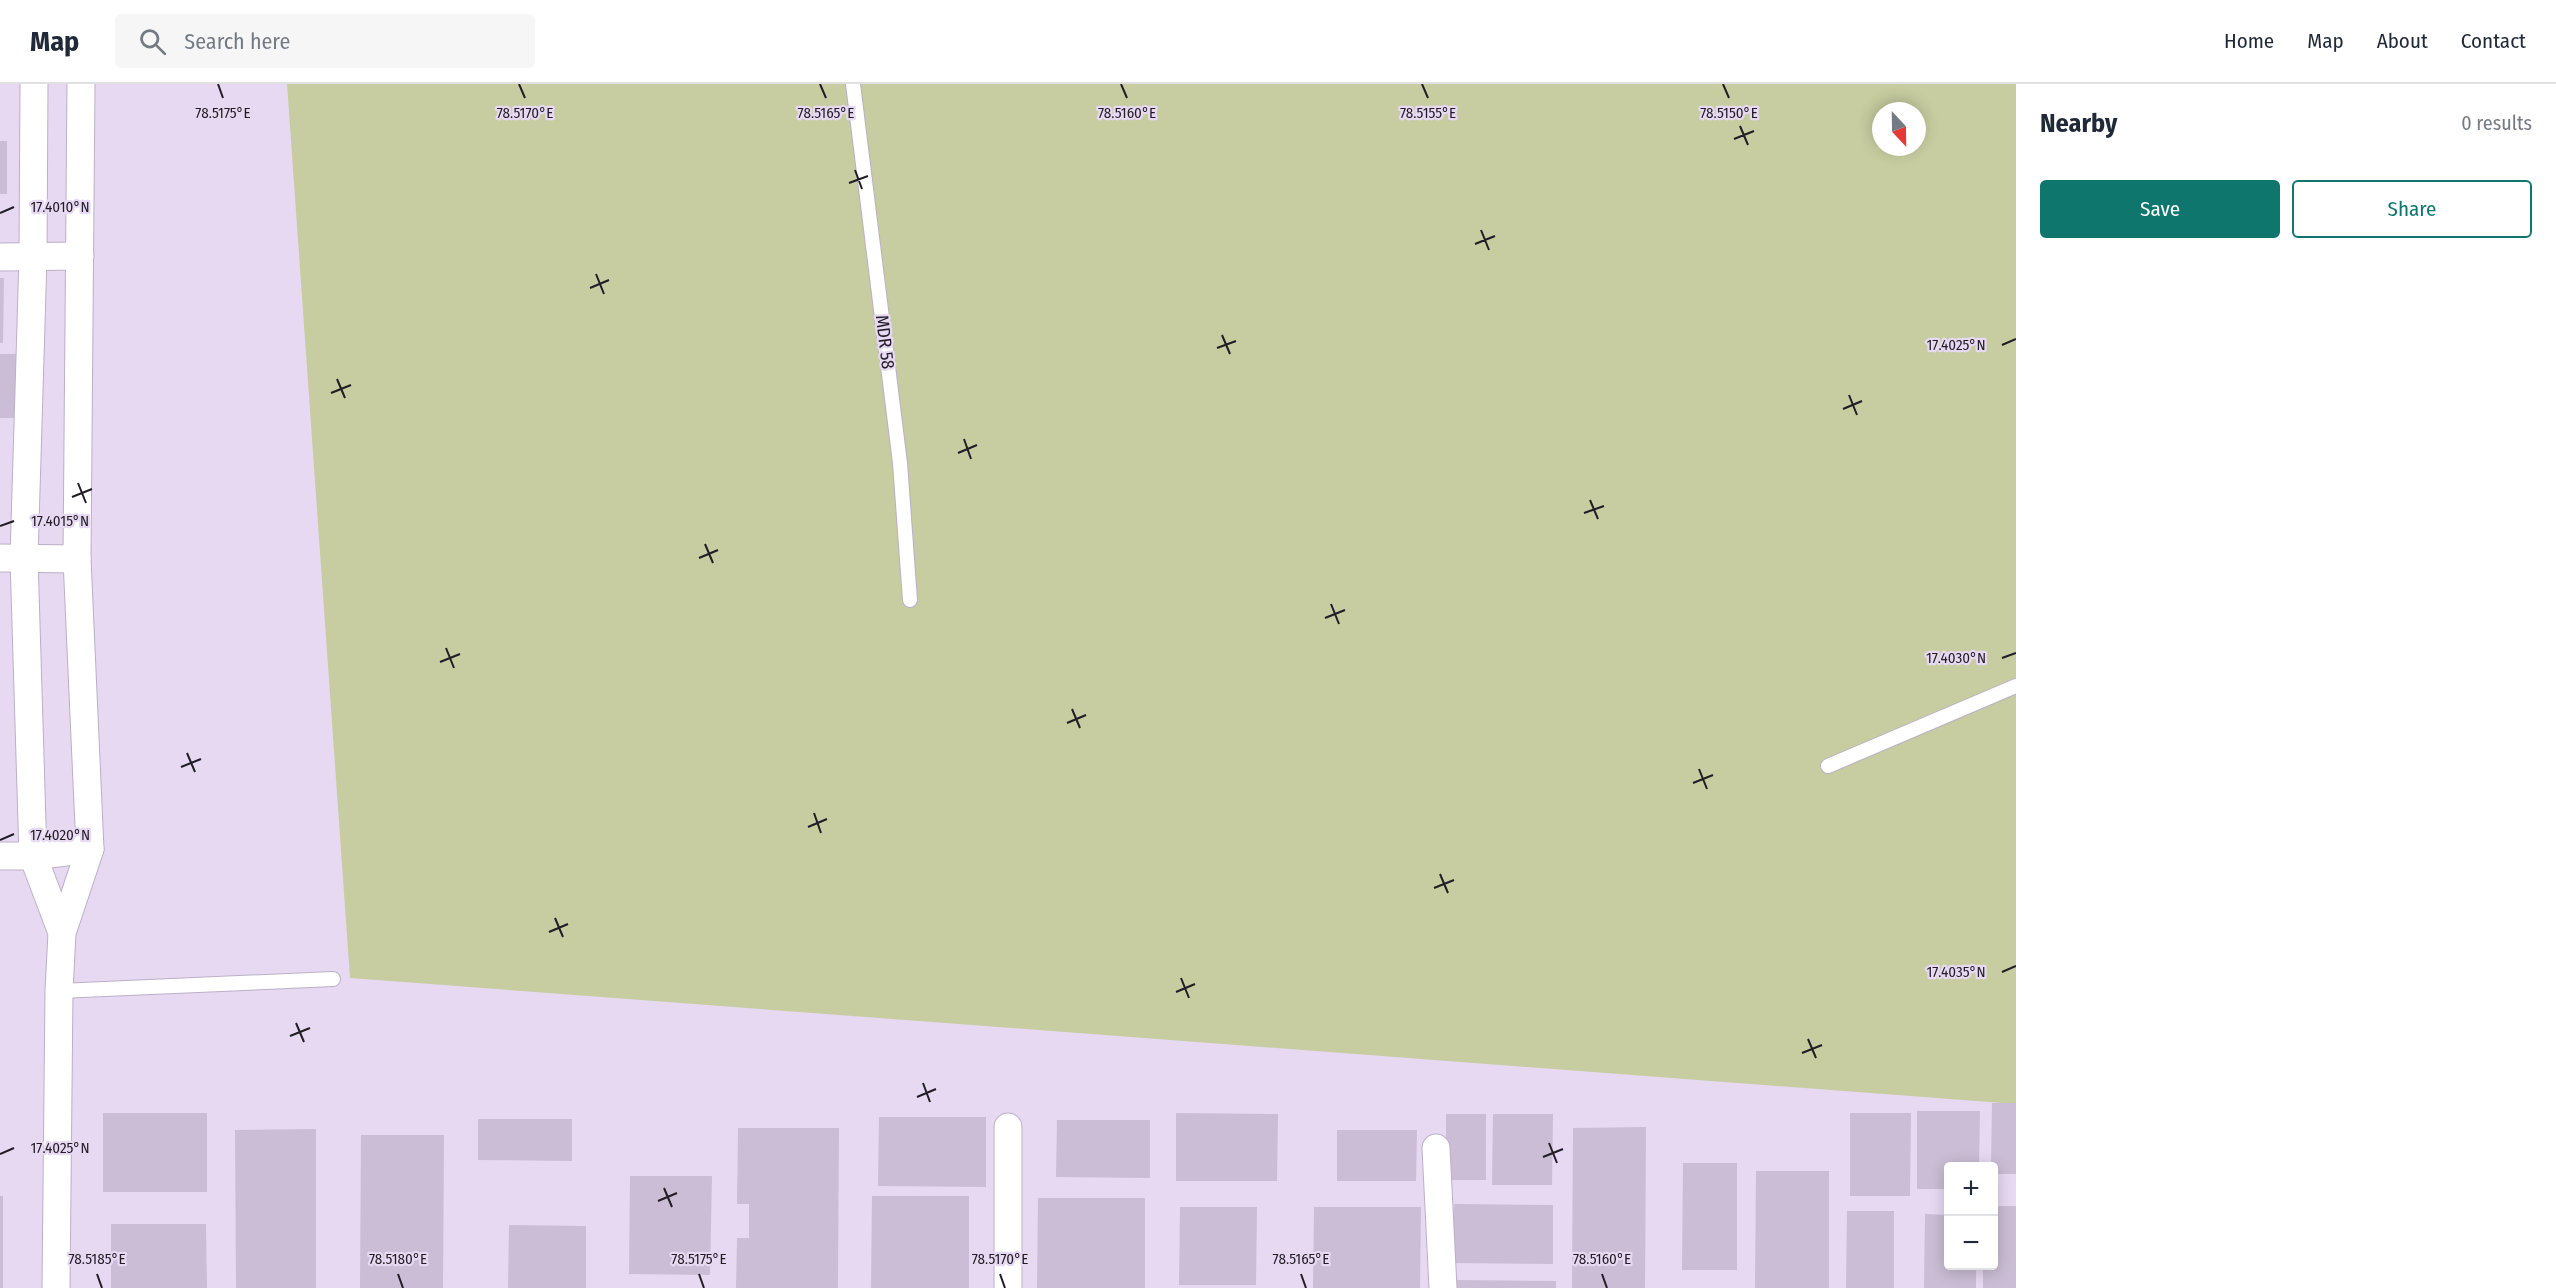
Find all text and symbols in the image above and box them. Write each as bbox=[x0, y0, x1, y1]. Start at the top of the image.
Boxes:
search box bbox=[115, 14, 535, 68]
text: Map bbox=[30, 25, 79, 58]
icon: search bbox=[136, 25, 169, 58]
text: Search here bbox=[184, 28, 290, 55]
text: Home bbox=[2224, 28, 2274, 54]
text: Map bbox=[2307, 28, 2344, 54]
text: About bbox=[2377, 28, 2428, 54]
text: Contact bbox=[2461, 28, 2526, 54]
north arrow bbox=[1872, 102, 1926, 156]
text: 78.5175°E bbox=[195, 104, 251, 122]
text: 78.5170°E bbox=[497, 104, 553, 122]
text: 78.5165°E bbox=[798, 104, 854, 122]
text: 78.5160°E bbox=[1098, 104, 1156, 122]
text: 78.5155°E bbox=[1400, 104, 1456, 122]
text: 78.5150°E bbox=[1700, 104, 1758, 122]
text: Nearby bbox=[2040, 108, 2117, 139]
text: 0 results bbox=[2461, 111, 2532, 135]
button: Save bbox=[2040, 180, 2280, 238]
button: Share bbox=[2292, 180, 2532, 238]
text: 17.4010°N bbox=[30, 198, 90, 216]
street label: MDR 58 bbox=[871, 314, 899, 370]
text: 17.4025°N bbox=[1927, 336, 1986, 354]
text: 17.4015°N bbox=[31, 512, 89, 530]
text: 17.4030°N bbox=[1926, 649, 1986, 667]
text: 17.4020°N bbox=[30, 826, 90, 844]
text: 17.4035°N bbox=[1926, 963, 1986, 981]
text: 17.4025°N bbox=[31, 1139, 90, 1157]
map controls bbox=[1944, 1162, 1998, 1270]
button: + bbox=[1944, 1162, 1998, 1216]
button: − bbox=[1944, 1216, 1998, 1270]
text: 78.5185°E bbox=[69, 1250, 125, 1268]
text: 78.5180°E bbox=[369, 1250, 427, 1268]
text: 78.5175°E bbox=[671, 1250, 727, 1268]
text: 78.5170°E bbox=[972, 1250, 1028, 1268]
text: 78.5165°E bbox=[1273, 1250, 1329, 1268]
text: 78.5160°E bbox=[1573, 1250, 1631, 1268]

